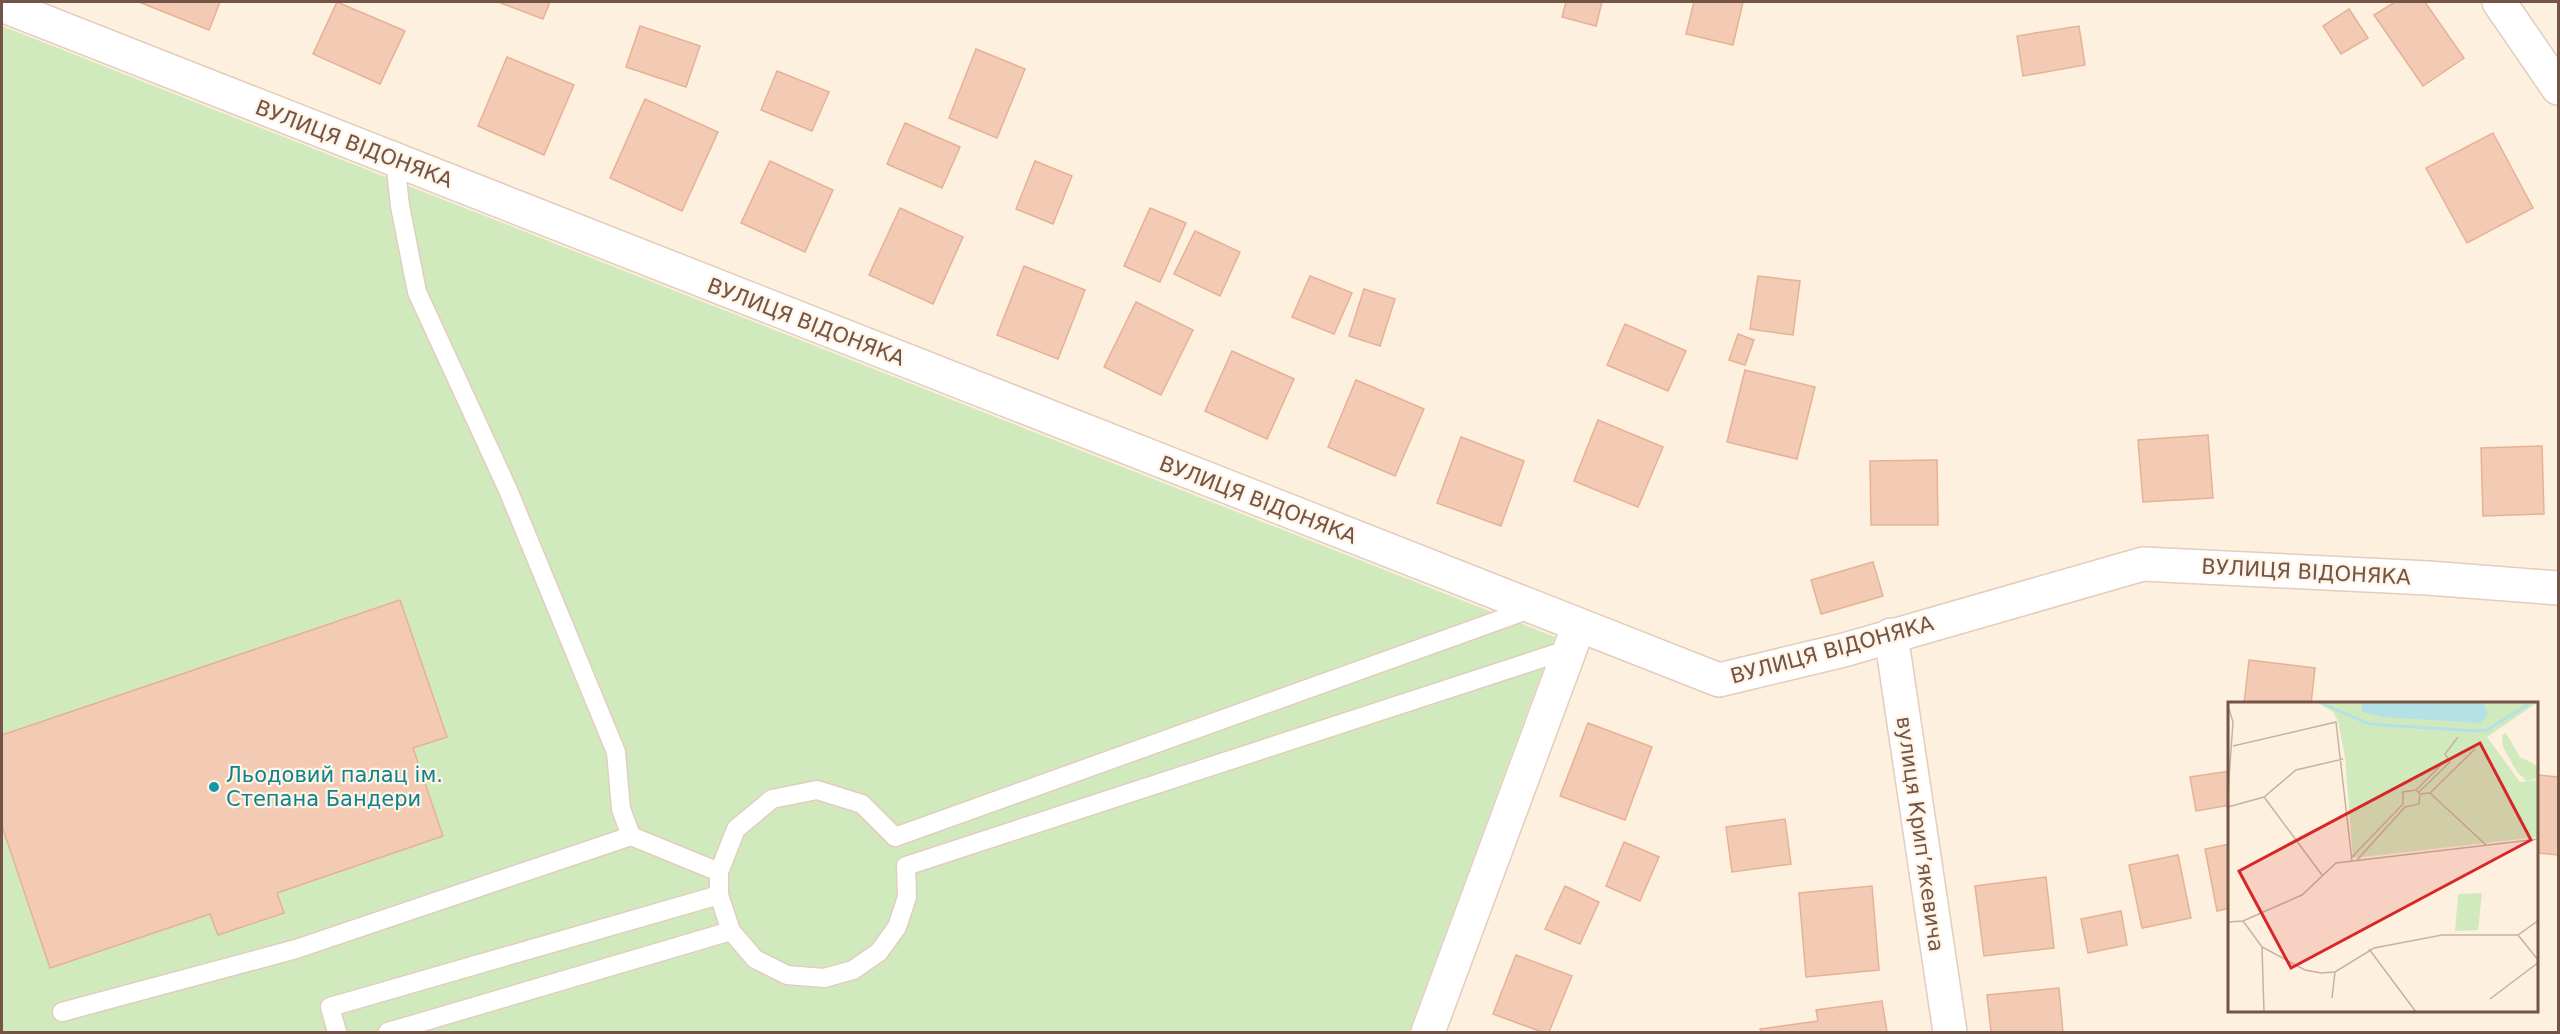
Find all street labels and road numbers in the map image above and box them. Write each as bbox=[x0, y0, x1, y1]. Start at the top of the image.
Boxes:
street label: ВУЛИЦЯ ВІДОНЯКА bbox=[252, 95, 457, 193]
street label: ВУЛИЦЯ ВІДОНЯКА bbox=[704, 273, 909, 371]
street label: ВУЛИЦЯ ВІДОНЯКА bbox=[1156, 451, 1361, 549]
street label: ВУЛИЦЯ ВІДОНЯКА bbox=[2201, 555, 2412, 589]
street label: ВУЛИЦЯ ВІДОНЯКА bbox=[1728, 611, 1937, 689]
street label: вулиця Крипʼякевича bbox=[1892, 715, 1948, 953]

